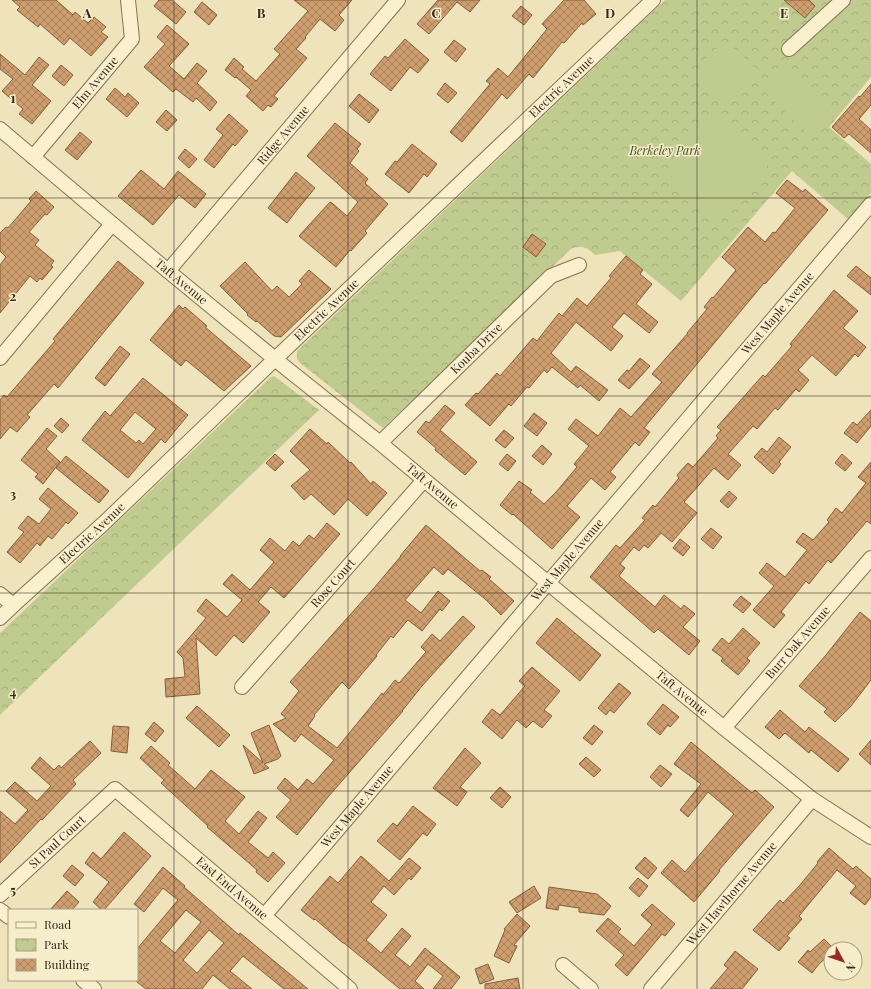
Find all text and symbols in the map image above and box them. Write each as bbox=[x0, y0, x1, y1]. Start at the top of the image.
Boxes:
text: A bbox=[82, 4, 92, 21]
text: B bbox=[257, 4, 266, 21]
text: C bbox=[431, 4, 441, 21]
text: D bbox=[605, 4, 615, 21]
text: E bbox=[780, 4, 788, 21]
street label: Electric Avenue bbox=[525, 51, 597, 121]
street label: Elm Avenue bbox=[68, 53, 121, 112]
text: 1 bbox=[11, 89, 16, 106]
street label: Ridge Avenue bbox=[253, 102, 312, 168]
park label: Berkeley Park bbox=[629, 142, 700, 158]
street label: Taft Avenue bbox=[152, 255, 211, 307]
street label: West Maple Avenue bbox=[737, 268, 817, 358]
street label: Electric Avenue bbox=[290, 275, 362, 344]
text: 2 bbox=[10, 287, 17, 304]
street label: Kouba Drive bbox=[447, 319, 505, 377]
street label: Taft Avenue bbox=[403, 459, 462, 512]
text: 3 bbox=[10, 485, 16, 502]
street label: Electric Avenue bbox=[55, 499, 128, 567]
street label: West Maple Avenue bbox=[527, 515, 607, 605]
street label: Rose Court bbox=[306, 554, 359, 611]
street label: Burr Oak Avenue bbox=[761, 602, 833, 682]
street label: Taft Avenue bbox=[653, 666, 712, 719]
text: 4 bbox=[10, 683, 17, 700]
street label: West Maple Avenue bbox=[316, 761, 396, 851]
street label: St Paul Court bbox=[25, 811, 89, 871]
street label: West Hawthorne Avenue bbox=[682, 838, 780, 949]
street label: East End Avenue bbox=[193, 853, 272, 923]
text: 5 bbox=[10, 881, 16, 898]
legend bbox=[8, 909, 138, 981]
text: Road bbox=[44, 916, 71, 932]
text: Park bbox=[44, 936, 69, 952]
north arrow bbox=[823, 941, 863, 981]
text: Building bbox=[44, 956, 90, 972]
text: N bbox=[843, 960, 859, 976]

